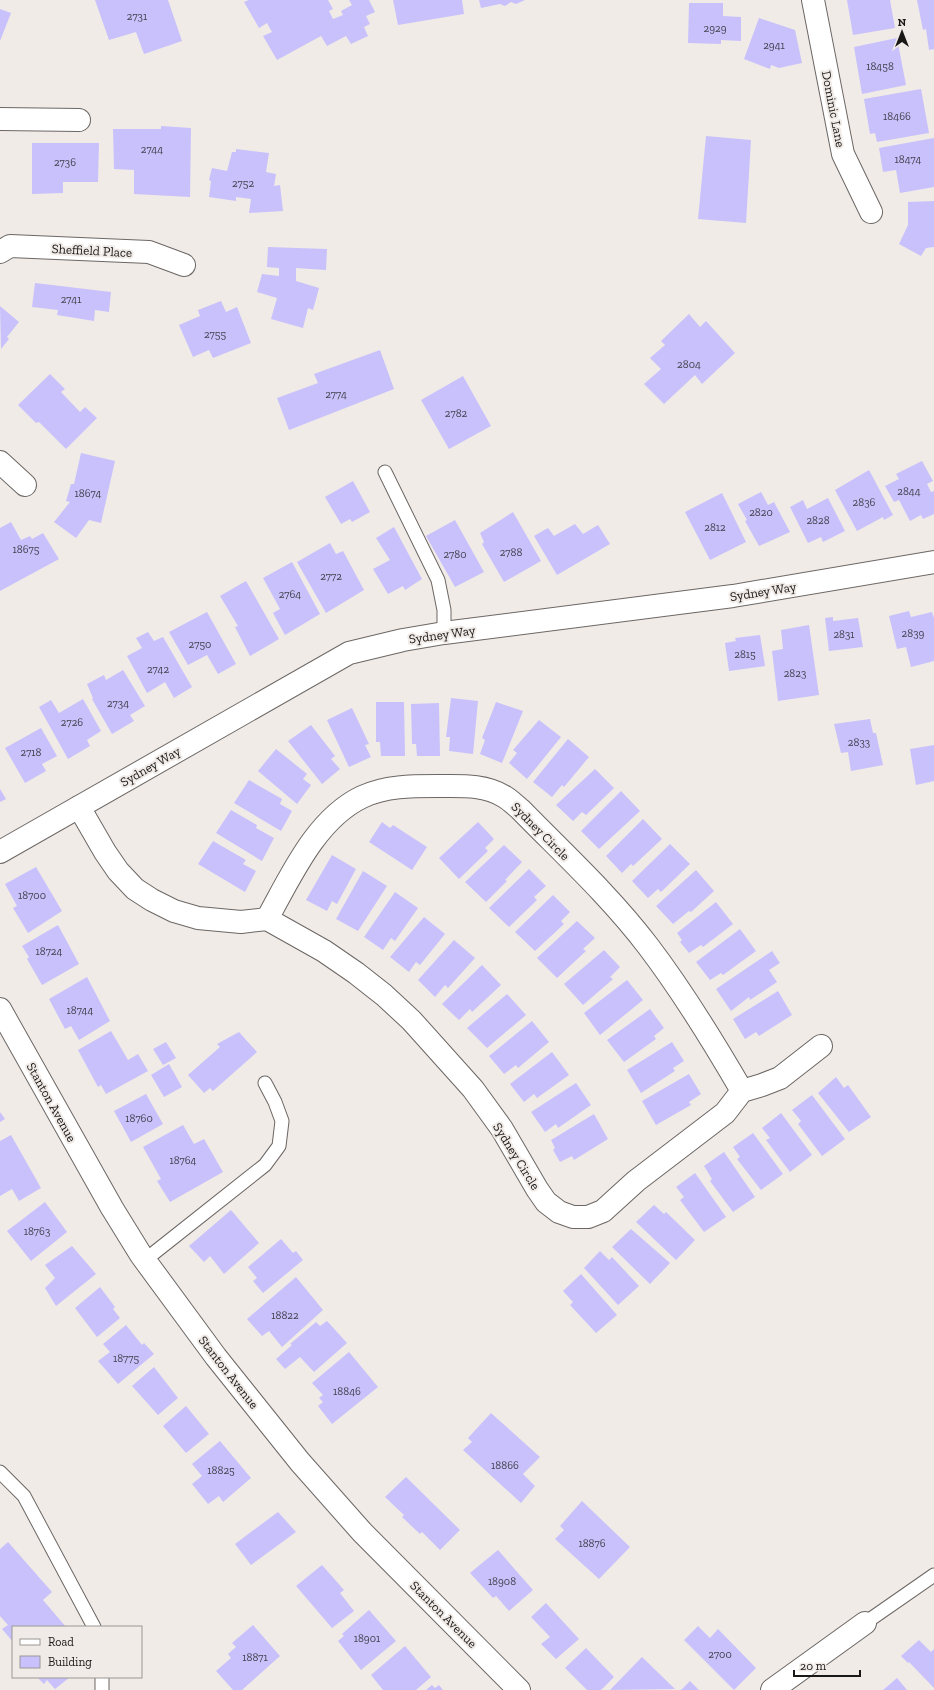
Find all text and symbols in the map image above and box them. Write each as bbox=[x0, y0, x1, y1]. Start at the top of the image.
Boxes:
house number: 2731 bbox=[127, 10, 148, 23]
north arrow bbox=[882, 12, 922, 52]
text: N bbox=[898, 16, 907, 29]
house number: 2929 bbox=[703, 22, 727, 35]
house number: 2941 bbox=[763, 39, 786, 52]
house number: 18458 bbox=[866, 60, 894, 73]
street label: Dominic Lane bbox=[819, 70, 848, 149]
house number: 18466 bbox=[883, 110, 911, 123]
house number: 2744 bbox=[141, 143, 163, 156]
house number: 18474 bbox=[895, 153, 921, 166]
house number: 2736 bbox=[54, 156, 76, 169]
house number: 2752 bbox=[232, 177, 254, 190]
street label: Sheffield Place bbox=[51, 241, 133, 260]
house number: 2741 bbox=[61, 293, 82, 306]
house number: 2755 bbox=[204, 328, 226, 341]
house number: 2804 bbox=[677, 358, 701, 371]
house number: 2774 bbox=[325, 388, 347, 401]
house number: 2782 bbox=[445, 407, 468, 420]
house number: 2844 bbox=[897, 485, 921, 498]
house number: 18674 bbox=[75, 487, 101, 500]
house number: 2836 bbox=[853, 496, 876, 509]
house number: 2820 bbox=[749, 506, 773, 519]
house number: 2828 bbox=[806, 514, 830, 527]
house number: 2812 bbox=[704, 521, 726, 534]
house number: 18675 bbox=[13, 543, 40, 556]
house number: 2788 bbox=[500, 546, 522, 559]
house number: 2780 bbox=[443, 548, 467, 561]
house number: 2772 bbox=[320, 570, 342, 583]
street label: Sydney Way bbox=[729, 579, 798, 604]
house number: 2764 bbox=[279, 588, 301, 601]
street label: Sydney Way bbox=[408, 622, 477, 647]
house number: 2839 bbox=[902, 627, 925, 640]
house number: 2831 bbox=[833, 628, 855, 641]
house number: 2750 bbox=[189, 638, 211, 651]
house number: 2815 bbox=[734, 648, 756, 661]
house number: 2742 bbox=[147, 663, 169, 676]
house number: 2823 bbox=[784, 667, 806, 680]
house number: 2734 bbox=[107, 697, 129, 710]
house number: 2726 bbox=[61, 716, 83, 729]
house number: 2833 bbox=[848, 736, 870, 749]
street label: Sydney Way bbox=[118, 743, 183, 790]
house number: 2718 bbox=[21, 746, 42, 759]
street label: Sydney Circle bbox=[508, 799, 573, 864]
house number: 18700 bbox=[18, 889, 46, 902]
house number: 18724 bbox=[36, 945, 63, 958]
house number: 18744 bbox=[67, 1004, 94, 1017]
street label: Stanton Avenue bbox=[24, 1060, 79, 1144]
house number: 18760 bbox=[125, 1112, 153, 1125]
street label: Sydney Circle bbox=[490, 1120, 543, 1193]
house number: 18764 bbox=[169, 1154, 197, 1167]
house number: 18763 bbox=[24, 1225, 50, 1238]
house number: 18822 bbox=[271, 1309, 299, 1322]
street label: Stanton Avenue bbox=[196, 1333, 262, 1412]
house number: 18775 bbox=[113, 1352, 139, 1365]
house number: 18846 bbox=[333, 1385, 361, 1398]
house number: 18866 bbox=[491, 1459, 519, 1472]
house number: 18825 bbox=[207, 1464, 235, 1477]
house number: 18876 bbox=[578, 1537, 606, 1550]
house number: 18908 bbox=[488, 1575, 516, 1588]
street label: Stanton Avenue bbox=[407, 1578, 480, 1651]
legend bbox=[12, 1626, 142, 1678]
house number: 18901 bbox=[354, 1632, 381, 1645]
text: Road bbox=[48, 1635, 74, 1649]
house number: 2700 bbox=[708, 1648, 732, 1661]
house number: 18871 bbox=[242, 1651, 269, 1664]
scale bar bbox=[794, 1652, 860, 1678]
text: Building bbox=[48, 1655, 92, 1669]
text: 20 m bbox=[800, 1659, 827, 1673]

